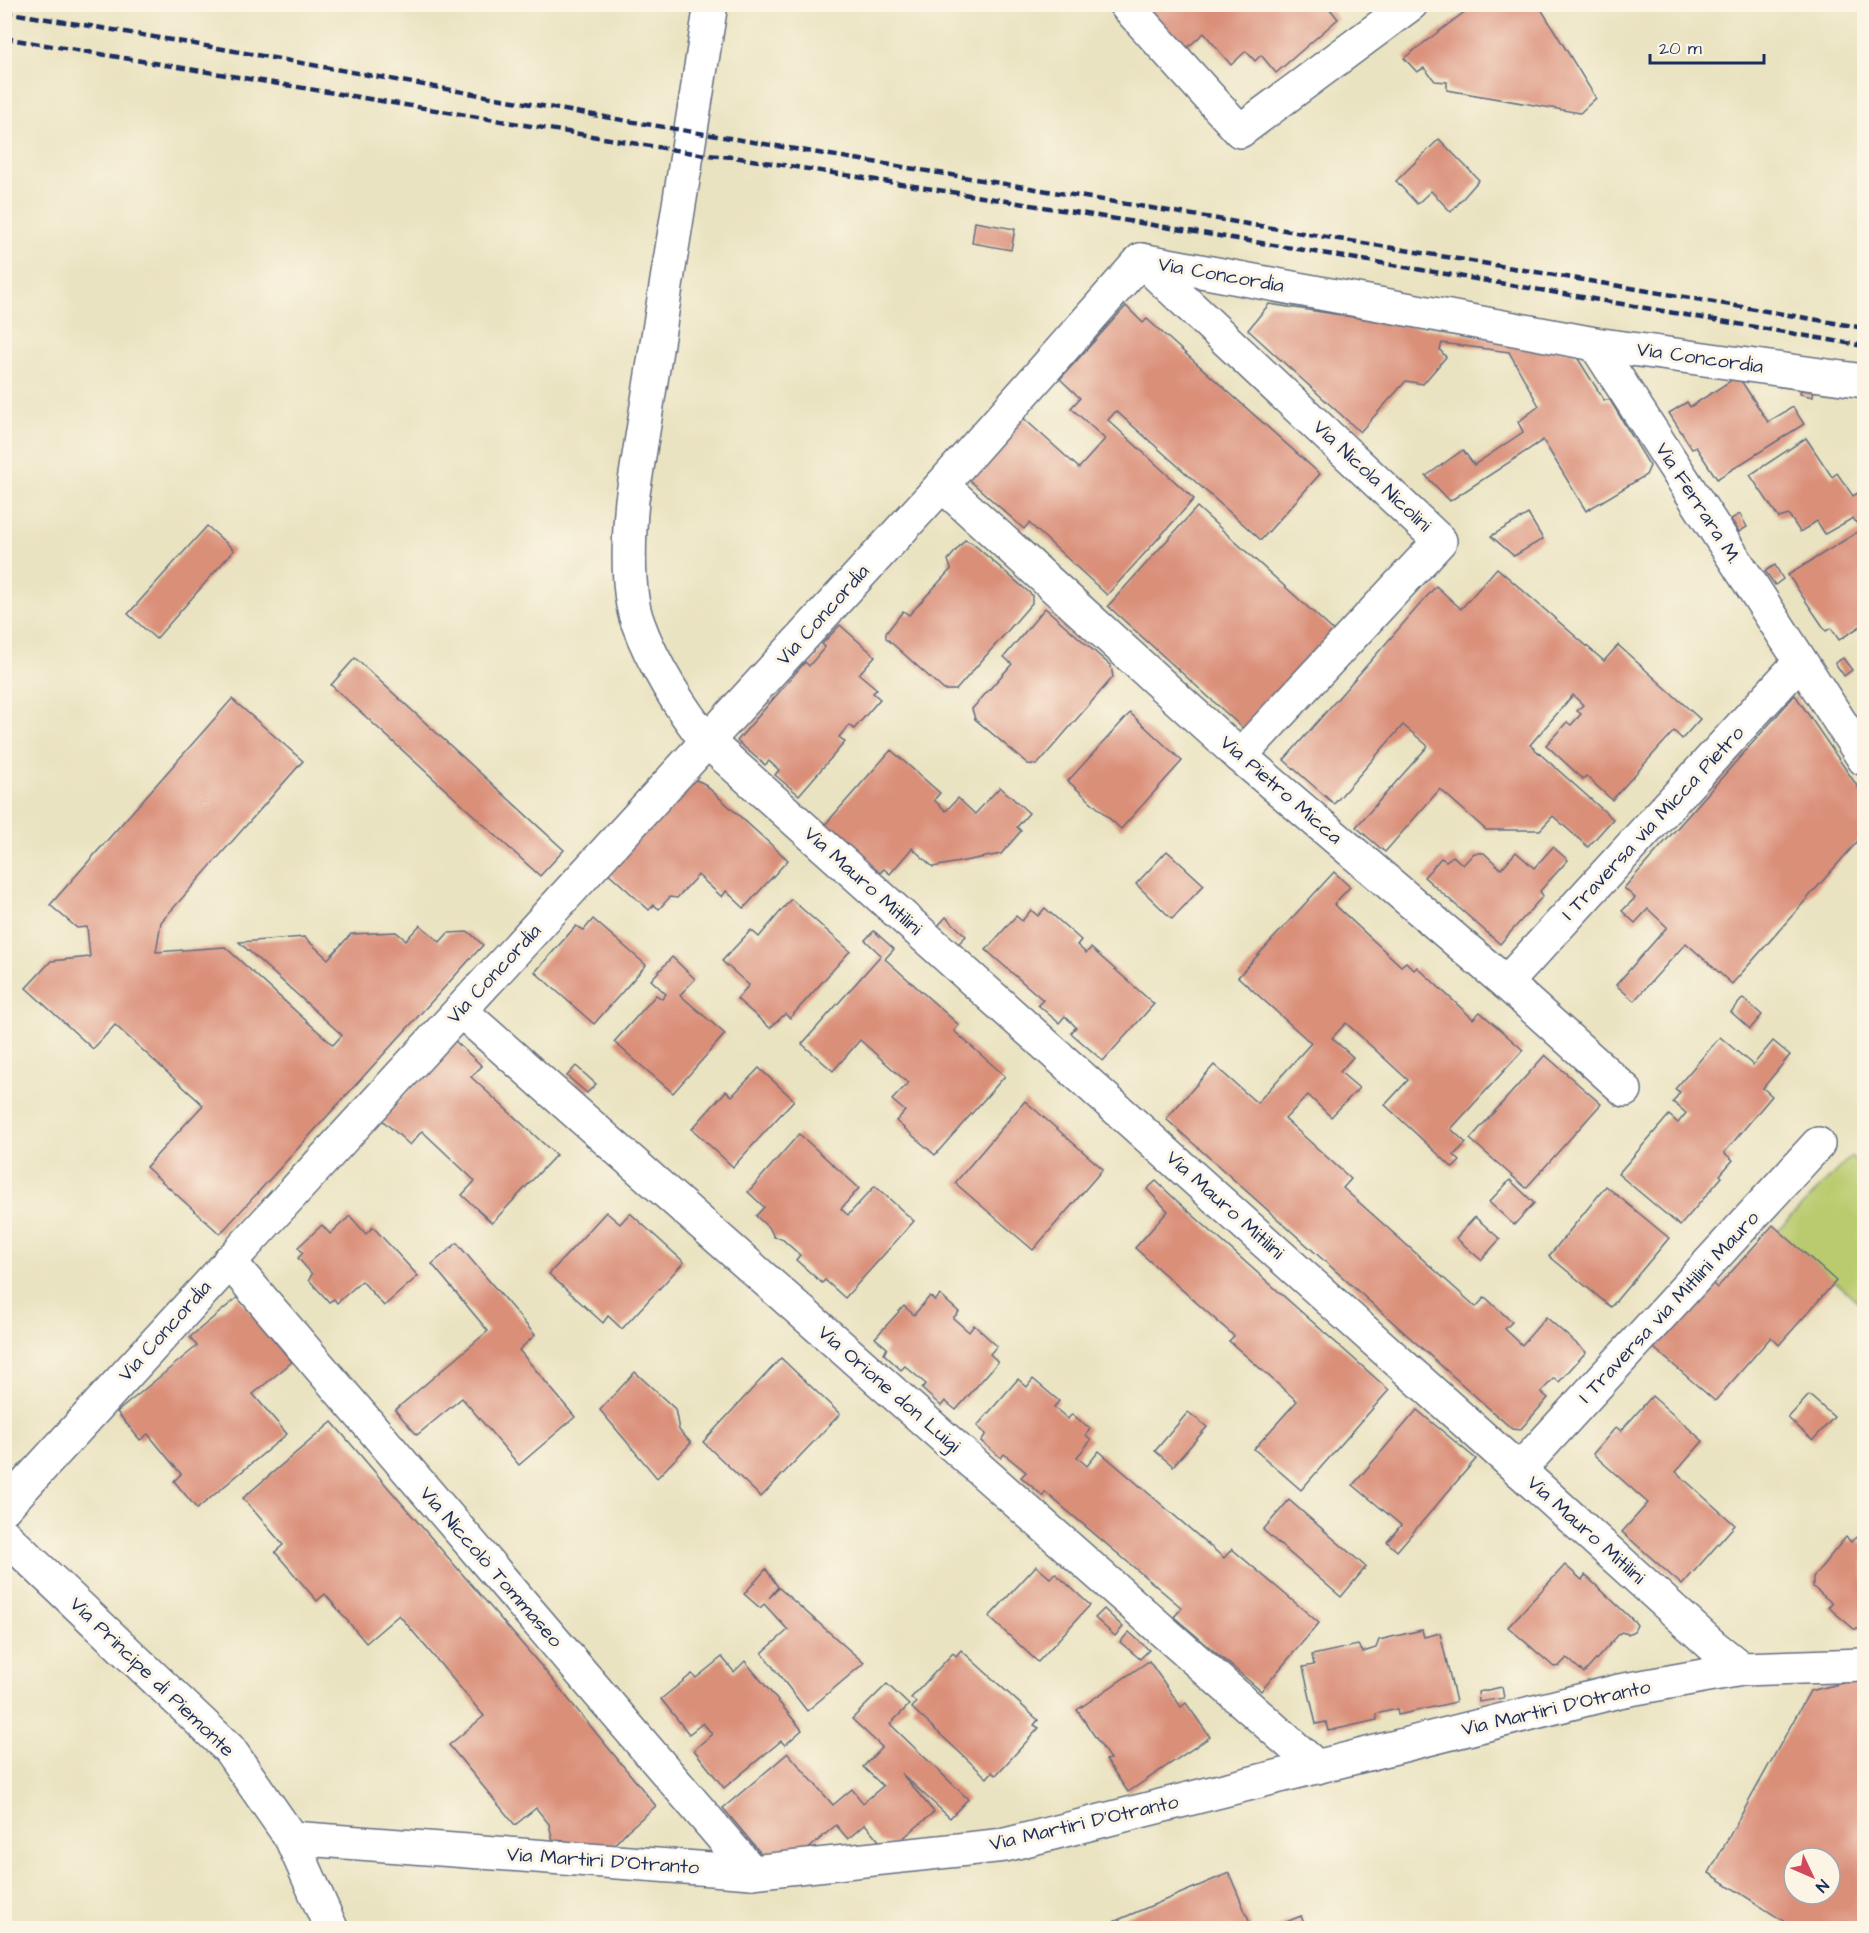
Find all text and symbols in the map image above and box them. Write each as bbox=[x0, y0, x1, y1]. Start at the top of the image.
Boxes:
scale bar bbox=[1650, 27, 1764, 65]
text: 20 m bbox=[1659, 36, 1702, 61]
street label: Via Concordia bbox=[1156, 250, 1286, 300]
street label: Via Concordia bbox=[1635, 335, 1765, 381]
street label: Via Nicola Nicolini bbox=[1306, 414, 1438, 538]
street label: Via Ferrara M. bbox=[1648, 437, 1748, 569]
street label: Via Concordia bbox=[770, 558, 876, 672]
street label: I Traversa via Micca Pietro bbox=[1555, 720, 1751, 926]
street label: Via Pietro Micca bbox=[1214, 729, 1348, 851]
street label: Via Mauro Mitilini bbox=[798, 820, 928, 942]
street label: Via Concordia bbox=[440, 918, 548, 1030]
street label: Via Mauro Mitilini bbox=[1160, 1144, 1290, 1266]
street label: I Traversa via Mitilini Mauro bbox=[1572, 1205, 1766, 1409]
street label: Via Concordia bbox=[112, 1274, 218, 1388]
street label: Via Orione don Luigi bbox=[811, 1319, 967, 1460]
street label: Via Mauro Mitilini bbox=[1521, 1469, 1651, 1591]
street label: Via Niccolò Tommaseo bbox=[413, 1480, 569, 1654]
street label: Via Principe di Piemonte bbox=[63, 1591, 241, 1764]
street label: Via Martiri D'Otranto bbox=[1459, 1673, 1653, 1743]
street label: Via Martiri D'Otranto bbox=[987, 1788, 1181, 1858]
street label: Via Martiri D'Otranto bbox=[506, 1840, 700, 1882]
north arrow bbox=[1782, 1846, 1842, 1906]
text: N bbox=[1811, 1874, 1833, 1897]

